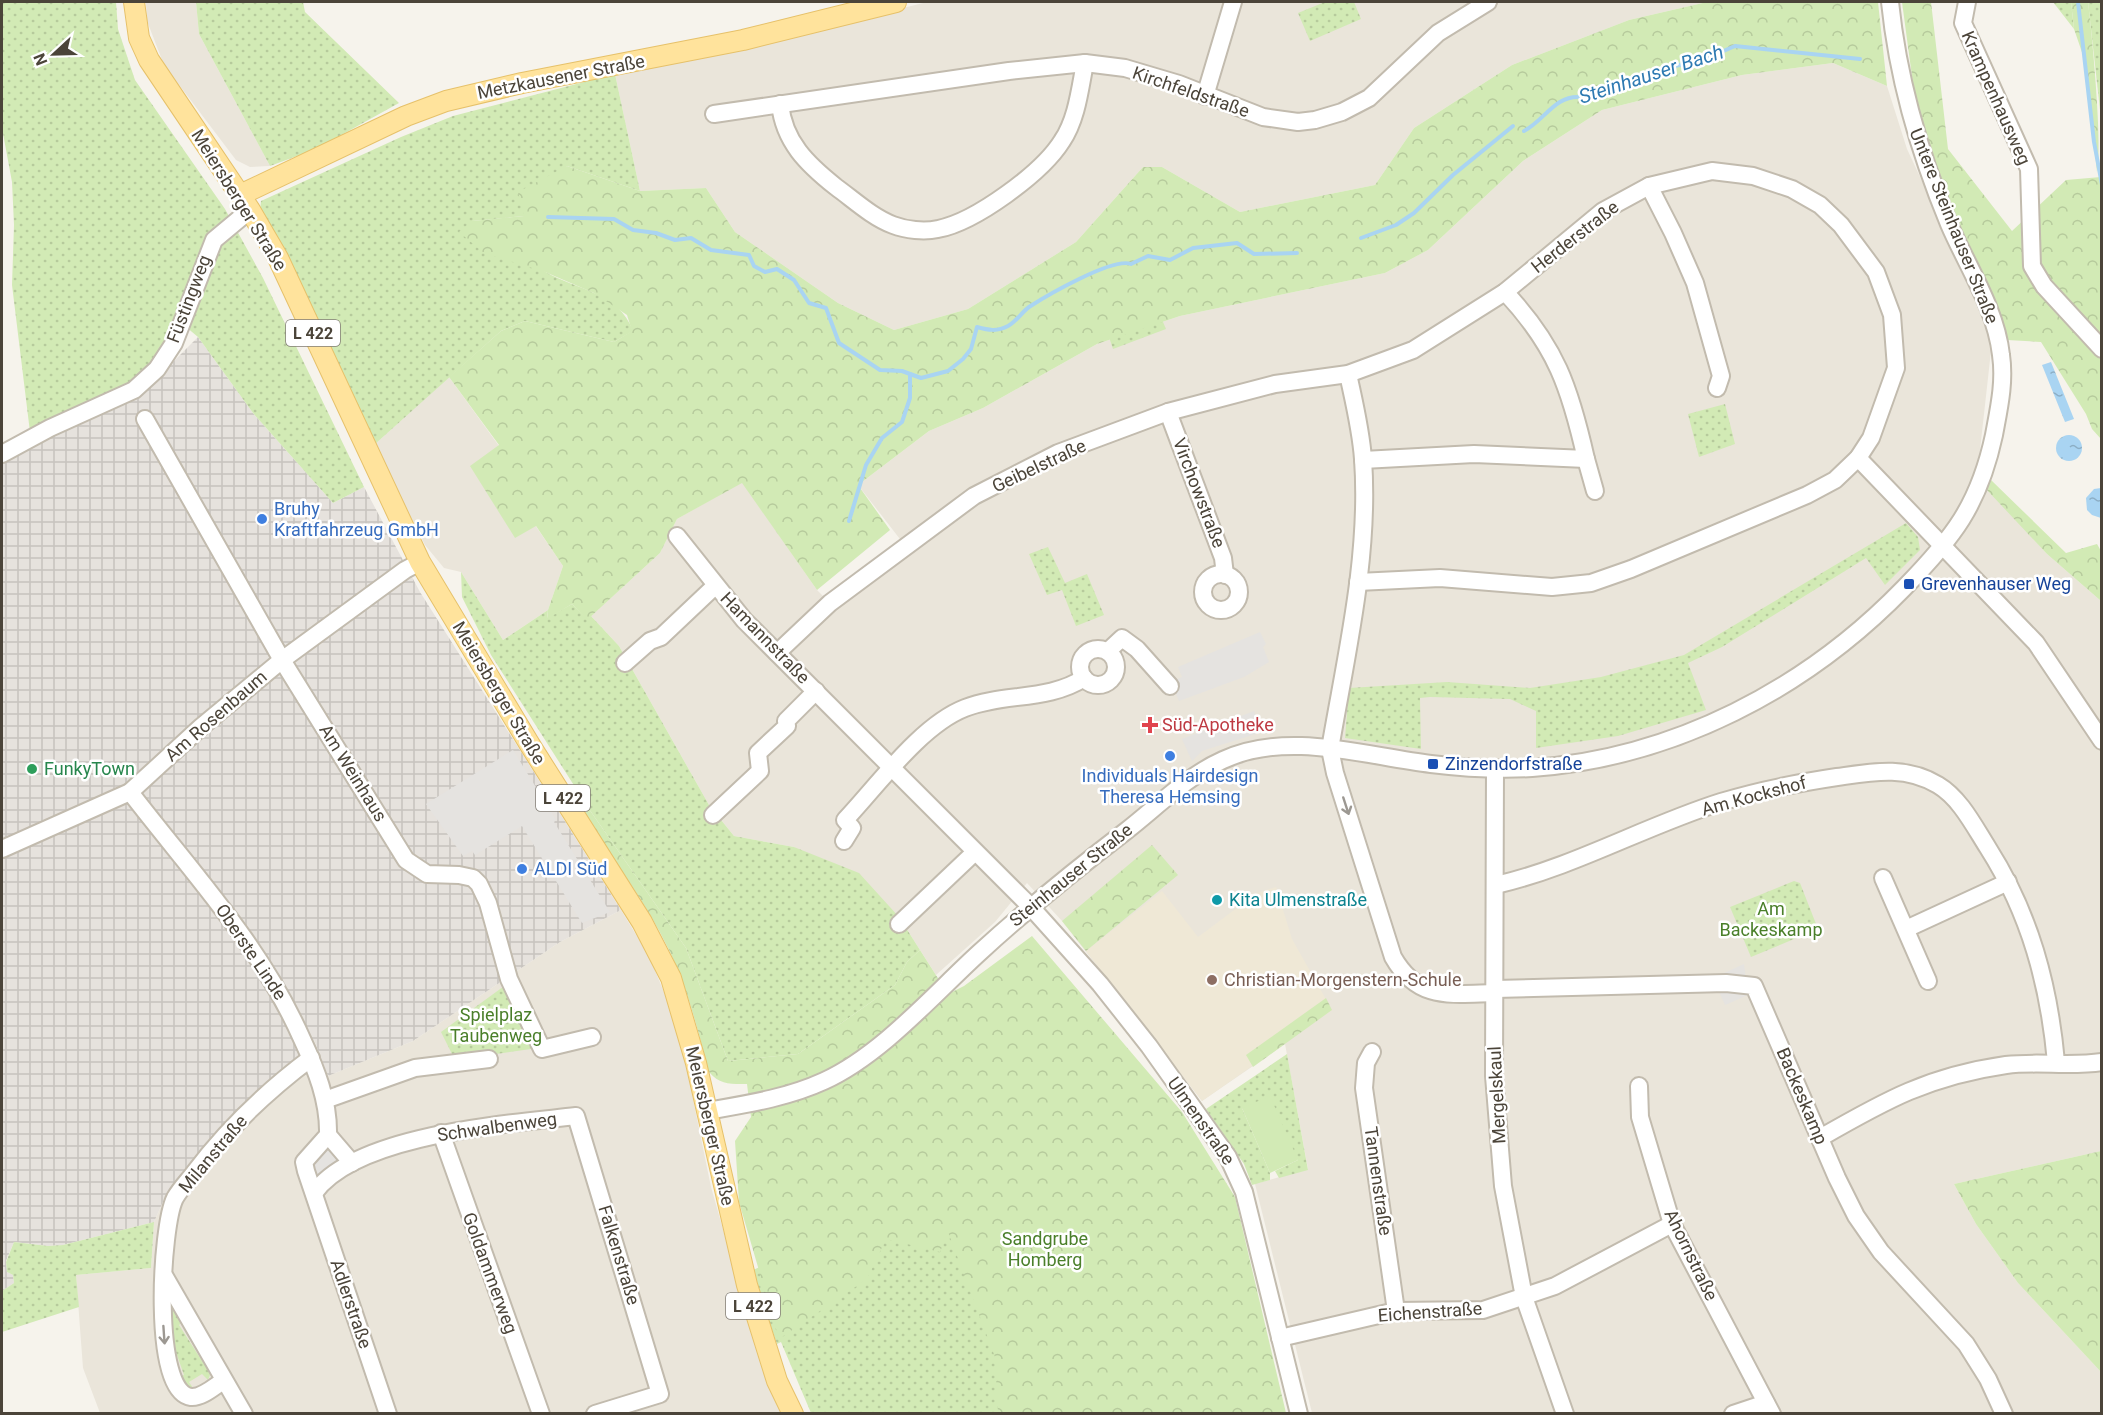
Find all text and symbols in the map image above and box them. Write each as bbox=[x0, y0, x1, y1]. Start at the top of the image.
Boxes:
north arrow bbox=[24, 24, 84, 84]
street label: Krampenhausweg bbox=[1958, 28, 2035, 168]
water label: Steinhauser Bach bbox=[1576, 39, 1726, 109]
street label: Metzkausener Straße bbox=[475, 50, 646, 103]
text: N bbox=[30, 51, 51, 68]
street label: Kirchfeldstraße bbox=[1130, 62, 1252, 121]
street label: Meiersberger Straße bbox=[187, 125, 291, 274]
street label: Untere Steinhauser Straße bbox=[1906, 125, 2003, 327]
street label: Herderstraße bbox=[1527, 196, 1623, 277]
street label: Füstingweg bbox=[162, 252, 215, 346]
road number: L 422 bbox=[286, 320, 340, 346]
street label: Geibelstraße bbox=[988, 435, 1089, 496]
street label: Virchowstraße bbox=[1169, 435, 1230, 551]
place label: Bruhy Kraftfahrzeug GmbH bbox=[274, 498, 439, 540]
marker: Bruhy Kraftfahrzeug GmbH bbox=[255, 512, 269, 526]
place label: Grevenhauser Weg bbox=[1921, 573, 2071, 594]
marker: Grevenhauser Weg bbox=[1902, 577, 1916, 591]
street label: Hamannstraße bbox=[716, 588, 814, 688]
street label: Meiersberger Straße bbox=[449, 618, 550, 768]
street label: Am Rosenbaum bbox=[161, 666, 271, 765]
place label: Süd-Apotheke bbox=[1162, 714, 1274, 735]
marker: Süd-Apotheke bbox=[1143, 718, 1157, 732]
street label: Am Weinhaus bbox=[315, 720, 392, 825]
marker: Individuals Hairdesign Theresa Hemsing bbox=[1163, 749, 1177, 763]
place label: Zinzendorfstraße bbox=[1445, 753, 1582, 774]
marker: Zinzendorfstraße bbox=[1426, 757, 1440, 771]
place label: FunkyTown bbox=[44, 758, 135, 779]
marker: FunkyTown bbox=[25, 762, 39, 776]
place label: Individuals Hairdesign Theresa Hemsing bbox=[1082, 765, 1258, 807]
street label: Am Kockshof bbox=[1699, 771, 1809, 820]
road number: L 422 bbox=[536, 785, 590, 811]
one-way arrow bbox=[1341, 796, 1352, 815]
street label: Steinhauser Straße bbox=[1005, 819, 1136, 931]
place label: ALDI Süd bbox=[534, 858, 607, 879]
marker: ALDI Süd bbox=[515, 862, 529, 876]
place label: Kita Ulmenstraße bbox=[1229, 889, 1367, 910]
marker: Kita Ulmenstraße bbox=[1210, 893, 1224, 907]
park label: Am Backeskamp bbox=[1719, 898, 1823, 940]
street label: Oberste Linde bbox=[212, 900, 291, 1004]
place label: Christian-Morgenstern-Schule bbox=[1224, 969, 1461, 990]
marker: Christian-Morgenstern-Schule bbox=[1205, 973, 1219, 987]
park label: Spielplaz Taubenweg bbox=[450, 1004, 542, 1046]
street label: Meiersberger Straße bbox=[682, 1044, 739, 1208]
street label: Backeskamp bbox=[1773, 1044, 1832, 1147]
street label: Mergelskaul bbox=[1483, 1046, 1510, 1144]
street label: Ulmenstraße bbox=[1163, 1073, 1239, 1169]
street label: Schwalbenweg bbox=[436, 1108, 558, 1145]
street label: Milanstraße bbox=[174, 1110, 251, 1197]
street label: Tannenstraße bbox=[1360, 1125, 1397, 1237]
street label: Falkenstraße bbox=[594, 1202, 645, 1307]
street label: Ahornstraße bbox=[1660, 1206, 1723, 1304]
street label: Goldammerweg bbox=[459, 1209, 522, 1336]
park label: Sandgrube Homberg bbox=[1002, 1228, 1088, 1270]
street label: Adlerstraße bbox=[326, 1257, 377, 1351]
road number: L 422 bbox=[726, 1293, 780, 1319]
street label: Eichenstraße bbox=[1377, 1297, 1483, 1326]
one-way arrow bbox=[158, 1324, 169, 1344]

